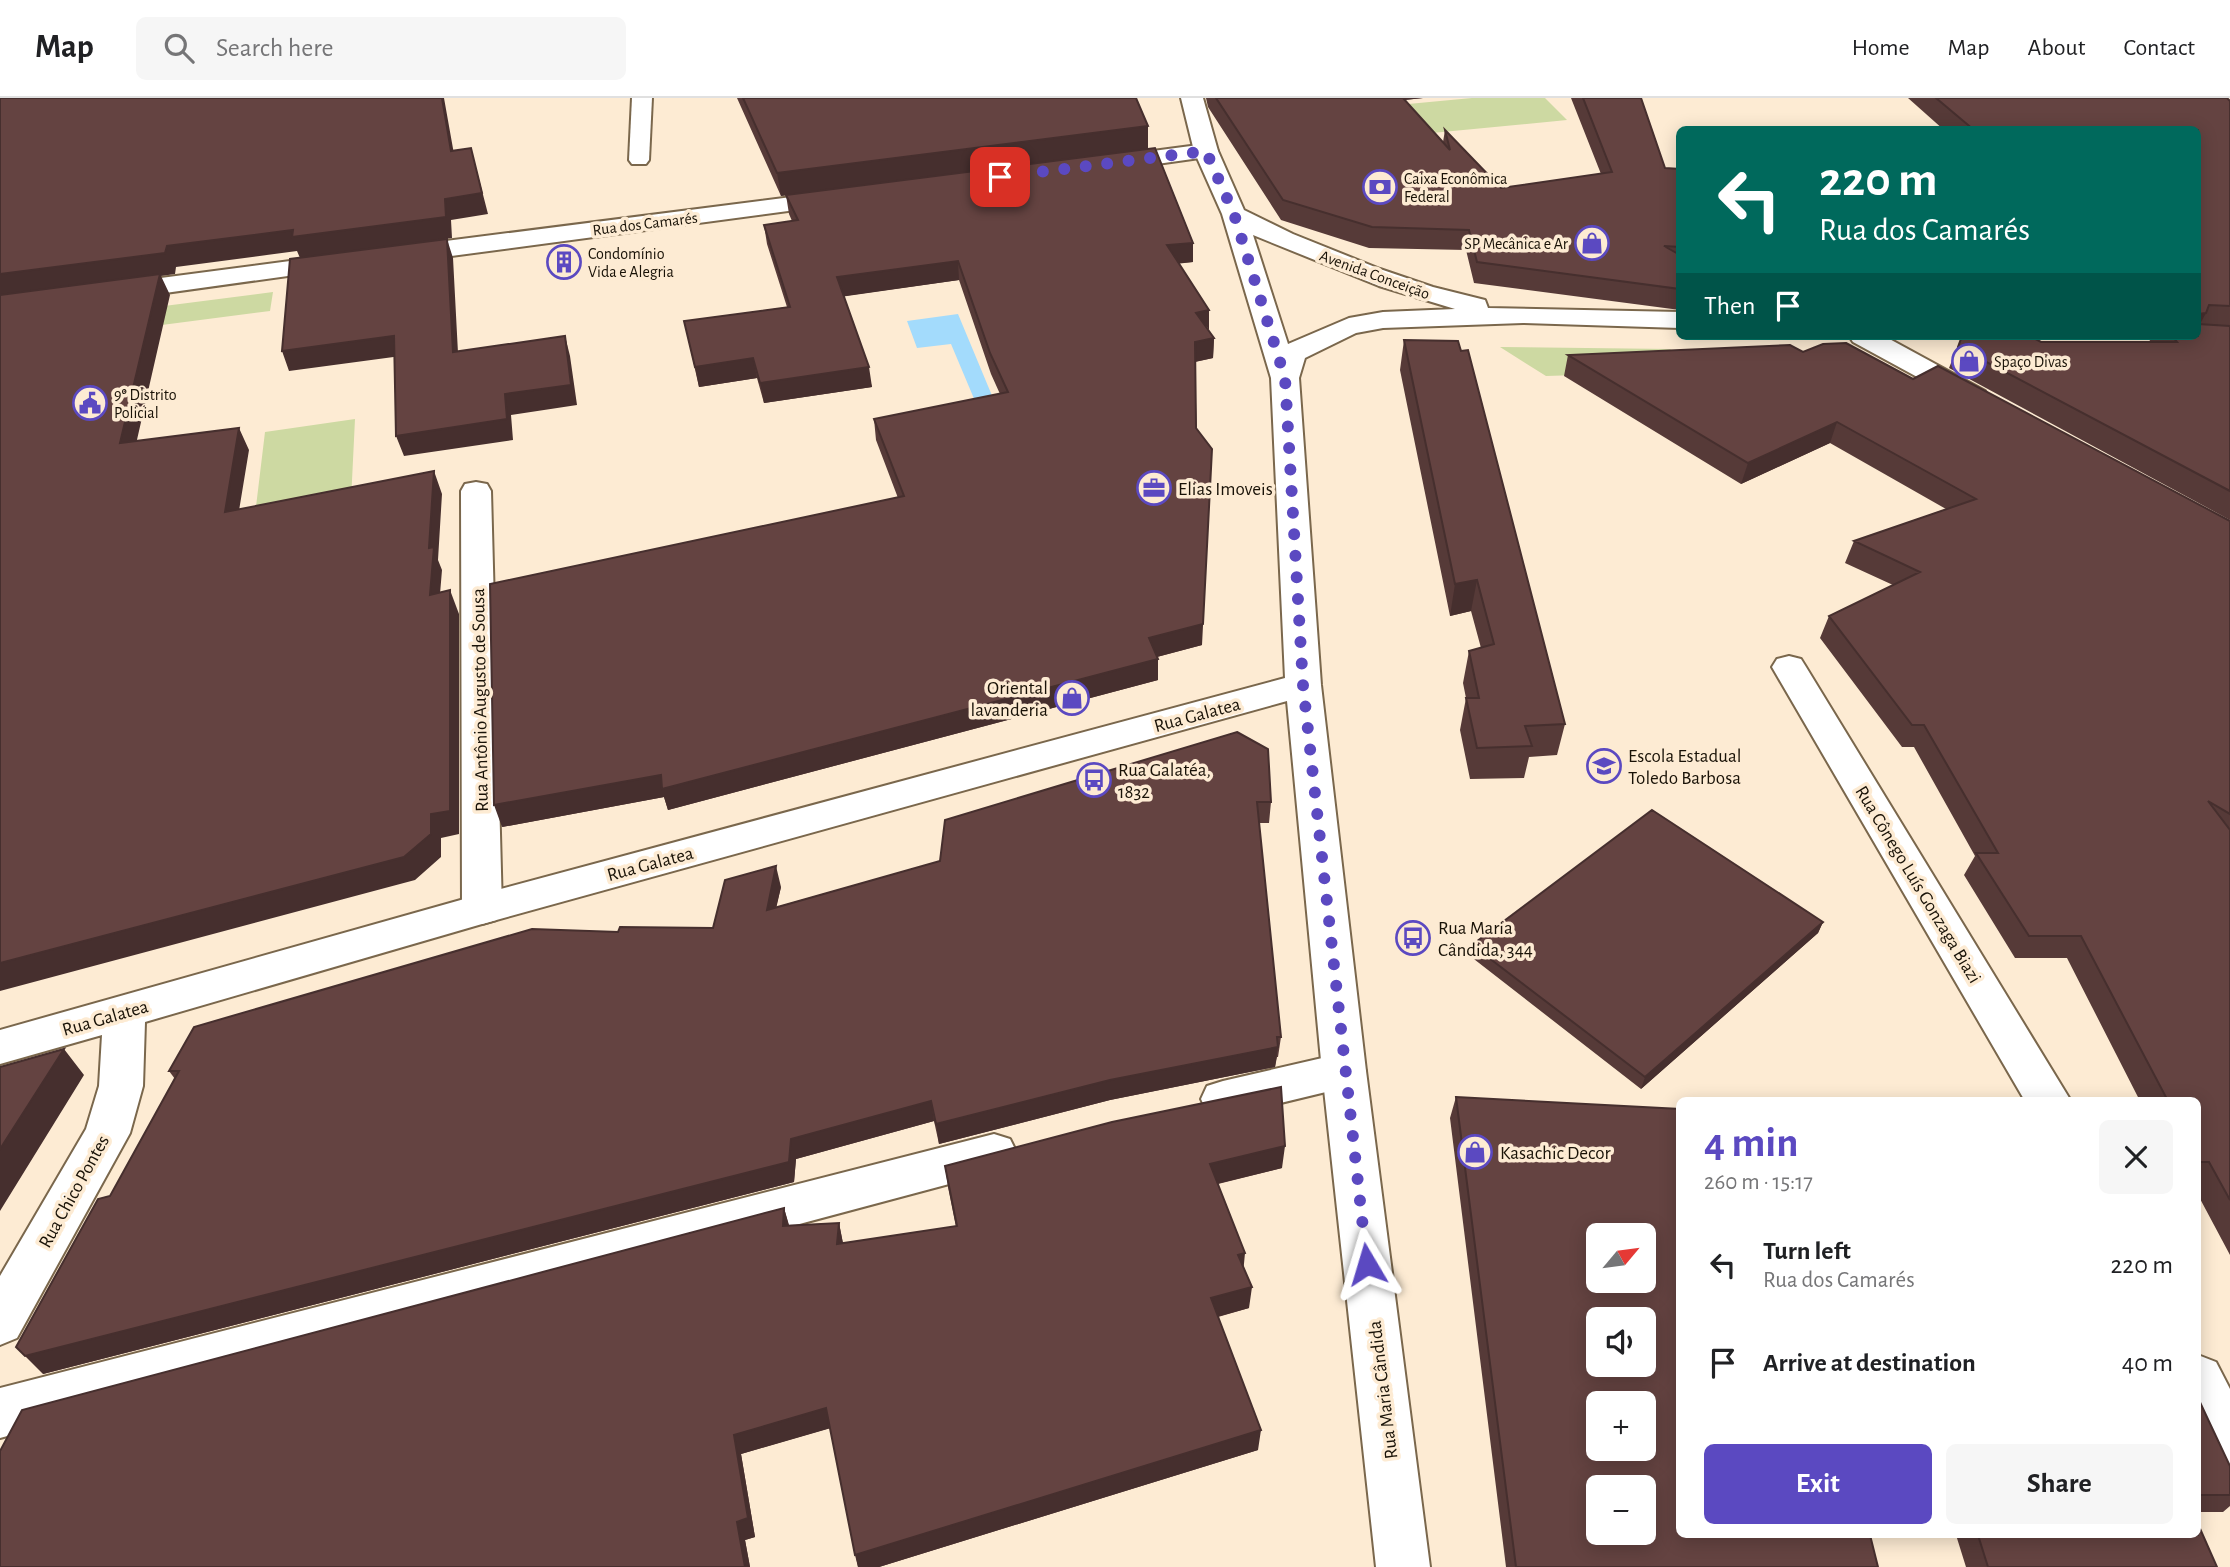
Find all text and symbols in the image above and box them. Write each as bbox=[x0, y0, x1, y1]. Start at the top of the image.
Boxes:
search box bbox=[136, 17, 626, 80]
icon: search bbox=[160, 29, 198, 67]
text: Map bbox=[35, 31, 94, 64]
text: Search here bbox=[216, 35, 334, 61]
text: Home bbox=[1852, 36, 1910, 60]
text: Map bbox=[1948, 36, 1990, 60]
text: About bbox=[2028, 36, 2085, 60]
text: Contact bbox=[2123, 36, 2195, 60]
pin bbox=[970, 147, 1030, 207]
icon: left bbox=[1704, 154, 1795, 245]
text: 220 m bbox=[1819, 156, 1938, 205]
icon: arrive bbox=[981, 158, 1019, 196]
bank icon: Caixa Econômica Federal bbox=[1361, 168, 1399, 206]
place label: Caixa Econômica Federal bbox=[1404, 171, 1507, 205]
street label: Rua dos Camarés bbox=[592, 210, 699, 238]
text: Rua dos Camarés bbox=[1819, 214, 2030, 246]
shop icon: SP Mecânica e Ar bbox=[1573, 224, 1611, 262]
place label: SP Mecânica e Ar bbox=[1464, 236, 1569, 252]
building icon: Condomínio Vida e Alegria bbox=[545, 243, 583, 281]
place label: Condomínio Vida e Alegria bbox=[588, 246, 674, 280]
street label: Avenida Conceição bbox=[1317, 248, 1432, 302]
icon: arrive bbox=[1769, 287, 1807, 325]
text: Then bbox=[1704, 293, 1755, 319]
shop icon: Spaço Divas bbox=[1950, 342, 1988, 380]
place label: Spaço Divas bbox=[1994, 354, 2068, 370]
public building icon: 9º Distrito Policial bbox=[71, 384, 109, 422]
place label: 9º Distrito Policial bbox=[114, 387, 177, 421]
office icon: Elias Imoveis bbox=[1135, 469, 1173, 507]
place label: Elias Imoveis bbox=[1178, 480, 1273, 499]
street label: Rua Antônio Augusto de Sousa bbox=[469, 588, 492, 812]
place label: Oriental lavanderia bbox=[971, 679, 1048, 720]
shop icon: Oriental lavanderia bbox=[1053, 679, 1091, 717]
street label: Rua Galatea bbox=[1152, 695, 1243, 736]
school or university icon: Escola Estadual Toledo Barbosa bbox=[1585, 747, 1623, 785]
place label: Escola Estadual Toledo Barbosa bbox=[1628, 747, 1741, 788]
bus stop icon: Rua Galatéa, 1832 bbox=[1075, 761, 1113, 799]
place label: Rua Galatéa, 1832 bbox=[1118, 761, 1211, 802]
street label: Rua Cônego Luís Gonzaga Biazi bbox=[1851, 783, 1984, 987]
street label: Rua Galatea bbox=[605, 844, 696, 885]
bus stop icon: Rua Maria Cândida, 344 bbox=[1394, 919, 1432, 957]
place label: Rua Maria Cândida, 344 bbox=[1438, 919, 1533, 960]
street label: Rua Galatea bbox=[60, 997, 151, 1040]
button: close bbox=[2099, 1120, 2173, 1194]
text: 4 min bbox=[1704, 1122, 1799, 1164]
street label: Rua Chico Pontes bbox=[36, 1132, 113, 1251]
shop icon: Kasachic Decor bbox=[1456, 1133, 1494, 1171]
place label: Kasachic Decor bbox=[1500, 1144, 1611, 1163]
text: 260 m · 15:17 bbox=[1704, 1171, 1813, 1194]
north arrow bbox=[1586, 1223, 1656, 1293]
map controls bbox=[1586, 1223, 1656, 1545]
position arrow bbox=[1330, 1227, 1404, 1301]
text: Turn left bbox=[1763, 1238, 1851, 1264]
icon: left bbox=[1704, 1246, 1742, 1284]
text: 220 m bbox=[2111, 1252, 2173, 1278]
text: Rua dos Camarés bbox=[1763, 1269, 1915, 1292]
button: sound bbox=[1586, 1307, 1656, 1377]
street label: Rua Maria Cândida bbox=[1366, 1319, 1401, 1460]
icon: arrive bbox=[1704, 1344, 1742, 1382]
text: Arrive at destination bbox=[1763, 1350, 1976, 1376]
text: 40 m bbox=[2122, 1350, 2173, 1376]
button: + bbox=[1586, 1391, 1656, 1461]
button: Exit bbox=[1704, 1444, 1932, 1524]
button: Share bbox=[1946, 1444, 2173, 1524]
button: − bbox=[1586, 1475, 1656, 1545]

